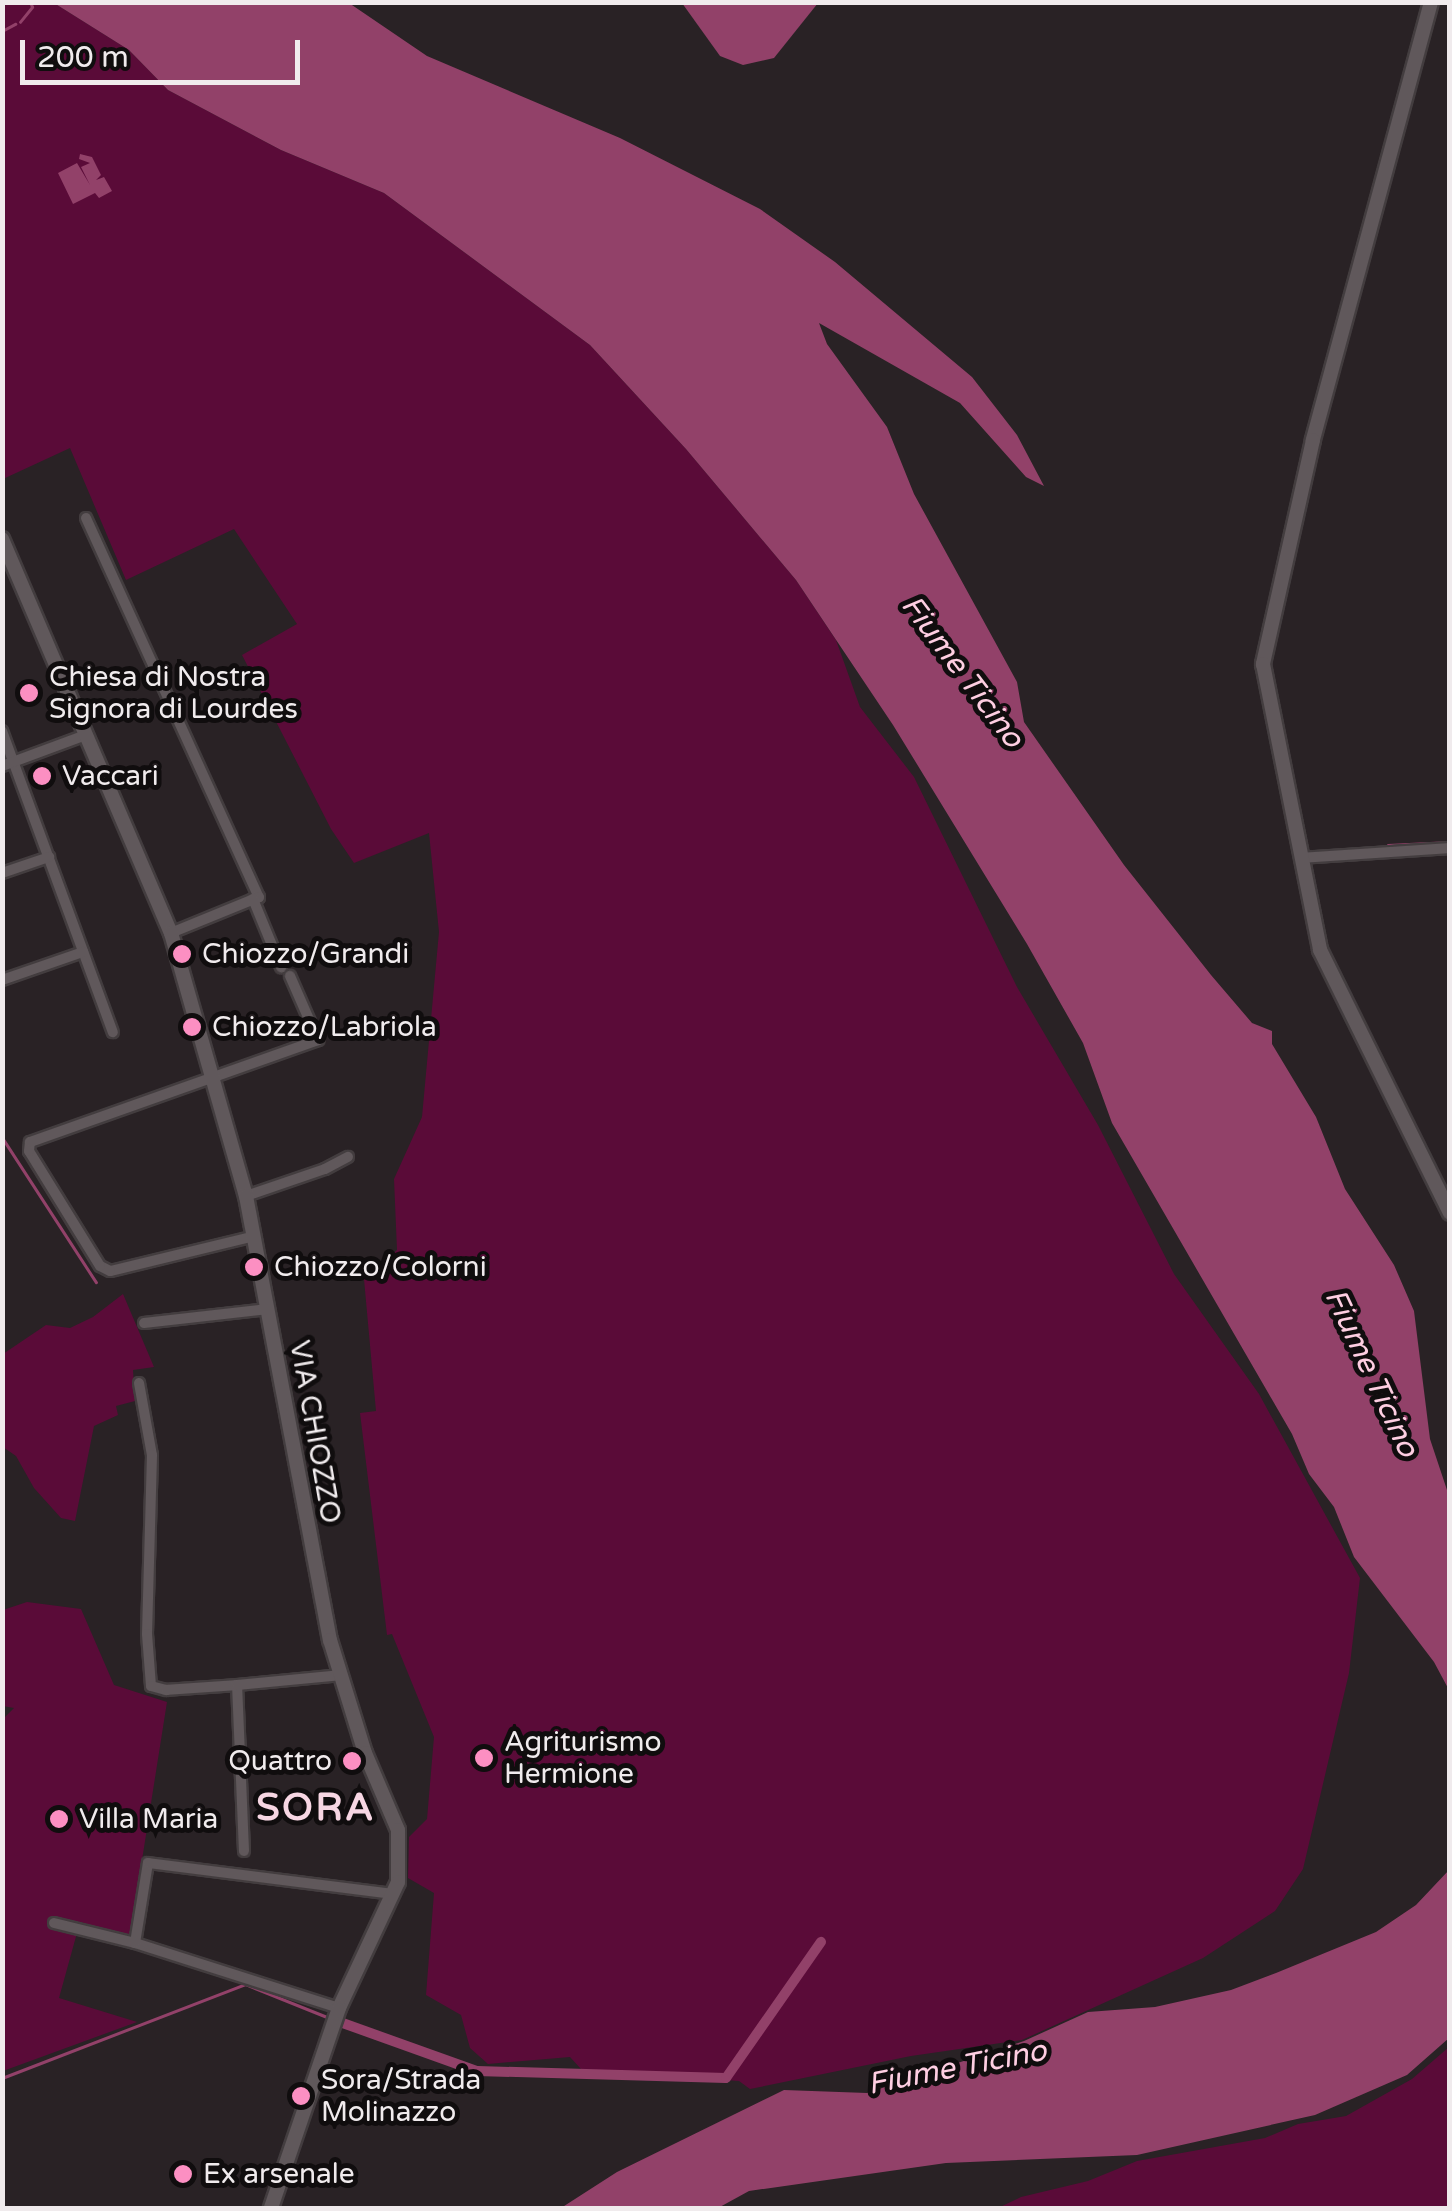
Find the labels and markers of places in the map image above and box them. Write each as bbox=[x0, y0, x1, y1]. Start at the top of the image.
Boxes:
place label: Chiesa di Nostra Signora di Lourdes bbox=[49, 660, 298, 726]
marker: Chiesa di Nostra Signora di Lourdes bbox=[18, 682, 40, 704]
place label: Vaccari bbox=[62, 759, 159, 793]
marker: Vaccari bbox=[31, 765, 53, 787]
place label: Chiozzo/Grandi bbox=[202, 937, 409, 971]
marker: Chiozzo/Grandi bbox=[171, 943, 193, 965]
place label: Chiozzo/Labriola bbox=[212, 1010, 437, 1044]
marker: Chiozzo/Labriola bbox=[181, 1016, 203, 1038]
place label: Chiozzo/Colorni bbox=[274, 1250, 487, 1284]
marker: Chiozzo/Colorni bbox=[243, 1256, 265, 1278]
place label: Agriturismo Hermione bbox=[504, 1725, 662, 1791]
place label: Quattro bbox=[228, 1744, 332, 1778]
marker: Agriturismo Hermione bbox=[473, 1747, 495, 1769]
marker: Quattro bbox=[341, 1750, 363, 1772]
place label: Villa Maria bbox=[79, 1802, 218, 1836]
marker: Villa Maria bbox=[48, 1808, 70, 1830]
place label: Sora/Strada Molinazzo bbox=[321, 2063, 481, 2129]
marker: Sora/Strada Molinazzo bbox=[290, 2085, 312, 2107]
place label: Ex arsenale bbox=[203, 2157, 355, 2191]
marker: Ex arsenale bbox=[172, 2163, 194, 2185]

